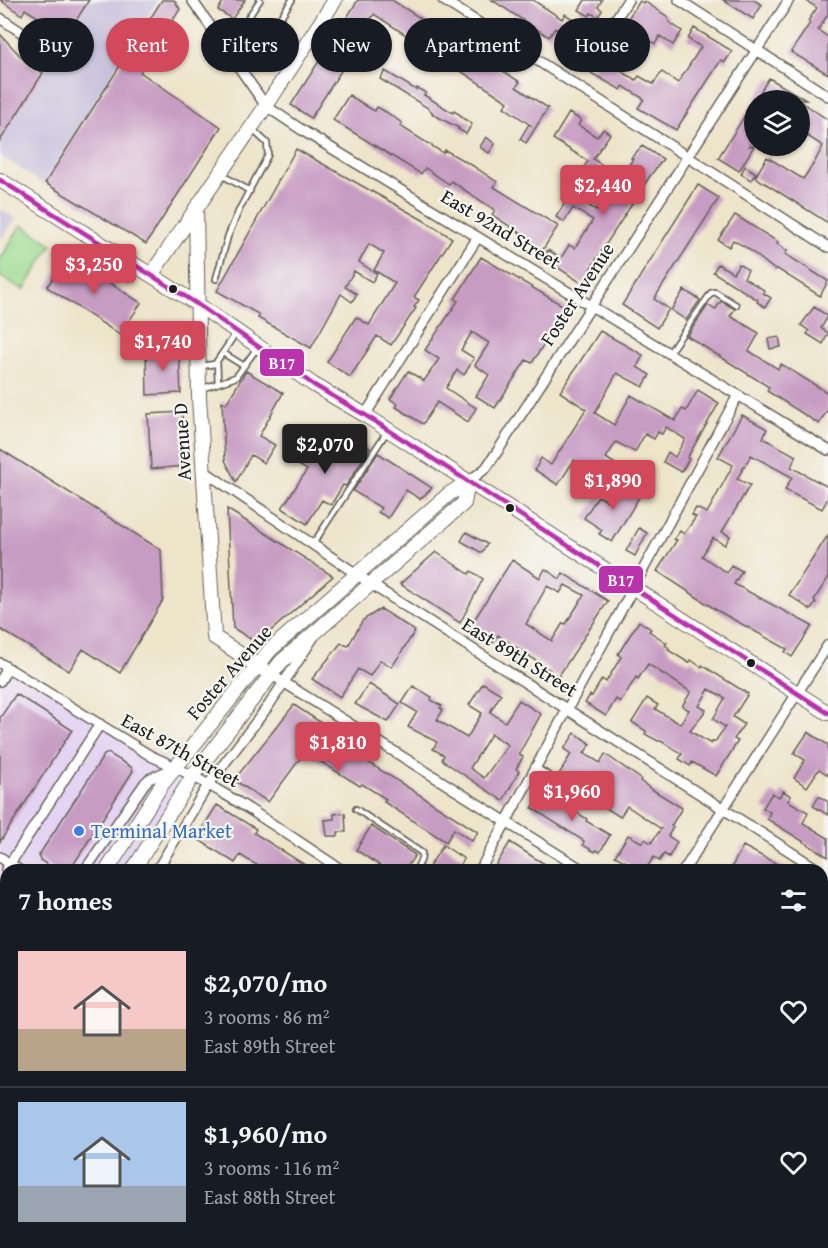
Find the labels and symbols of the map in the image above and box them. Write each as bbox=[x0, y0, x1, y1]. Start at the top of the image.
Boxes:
pin: $2,440 bbox=[554, 165, 652, 216]
street label: East 92nd Street bbox=[436, 181, 567, 276]
street label: Foster Avenue bbox=[532, 236, 621, 351]
pin: $3,250 bbox=[45, 244, 143, 295]
unlabelled marker bbox=[167, 283, 179, 295]
pin: $1,740 bbox=[114, 321, 212, 372]
line badge: B17 bbox=[259, 348, 305, 377]
text: B17 bbox=[269, 351, 295, 375]
street label: Avenue D bbox=[165, 402, 198, 482]
pin: $2,070 bbox=[276, 424, 374, 475]
pin: $1,890 bbox=[564, 460, 662, 511]
unlabelled marker bbox=[504, 502, 516, 514]
line badge: B17 bbox=[598, 565, 644, 594]
text: B17 bbox=[608, 568, 634, 592]
street label: East 89th Street bbox=[457, 609, 584, 704]
street label: Foster Avenue bbox=[179, 618, 278, 726]
unlabelled marker bbox=[745, 657, 757, 669]
street label: East 87th Street bbox=[117, 705, 246, 794]
pin: $1,810 bbox=[289, 722, 387, 773]
pin: $1,960 bbox=[523, 771, 621, 822]
place label: Terminal Market bbox=[91, 816, 232, 845]
marker: Terminal Market bbox=[72, 824, 86, 838]

